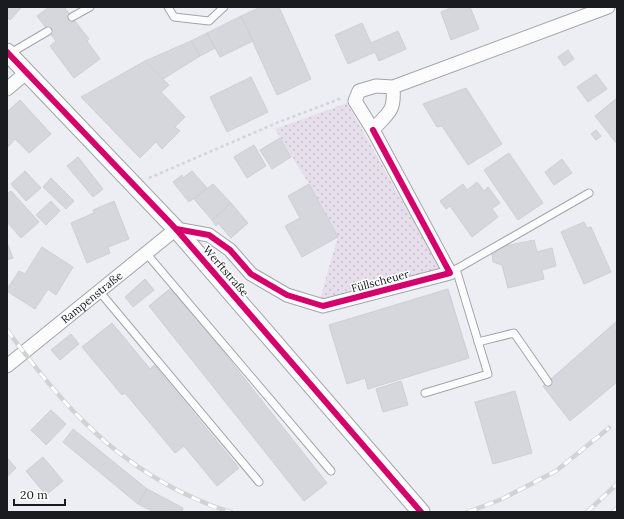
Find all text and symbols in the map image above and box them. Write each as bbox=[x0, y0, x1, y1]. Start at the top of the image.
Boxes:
street label: Werftstraße bbox=[200, 243, 252, 299]
street label: Füllscheuer bbox=[350, 267, 411, 295]
street label: Rampenstraße bbox=[58, 268, 125, 326]
scale bar bbox=[14, 481, 65, 507]
text: 20 m bbox=[20, 487, 48, 502]

